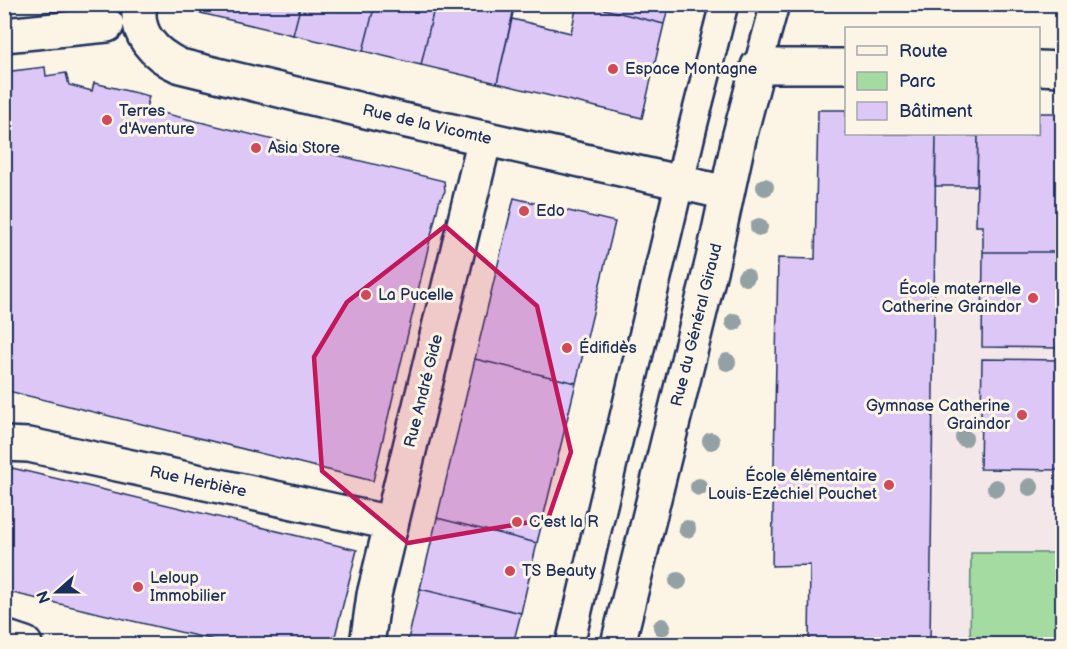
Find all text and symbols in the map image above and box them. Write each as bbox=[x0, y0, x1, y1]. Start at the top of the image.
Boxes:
legend bbox=[845, 27, 1040, 135]
text: Route bbox=[899, 41, 948, 62]
place label: Espace Montagne bbox=[625, 60, 758, 79]
marker: Espace Montagne bbox=[606, 62, 620, 76]
text: Parc bbox=[899, 71, 936, 92]
street label: Rue de la Vicomte bbox=[361, 101, 494, 149]
text: Bâtiment bbox=[899, 101, 973, 122]
place label: Terres d'Aventure bbox=[119, 102, 195, 139]
marker: Terres d'Aventure bbox=[100, 113, 114, 127]
place label: Asia Store bbox=[268, 139, 341, 158]
marker: Asia Store bbox=[249, 141, 263, 155]
place label: Edo bbox=[536, 202, 565, 221]
marker: Edo bbox=[517, 204, 531, 218]
street label: Rue du Général Giraud bbox=[668, 241, 726, 409]
place label: École maternelle Catherine Graindor bbox=[882, 278, 1021, 317]
place label: La Pucelle bbox=[378, 286, 454, 305]
marker: La Pucelle bbox=[359, 288, 373, 302]
marker: École maternelle Catherine Graindor bbox=[1026, 291, 1040, 305]
street label: Rue André Gide bbox=[401, 332, 447, 450]
place label: Édifidès bbox=[579, 337, 637, 358]
marker: Édifidès bbox=[560, 341, 574, 355]
place label: Gymnase Catherine Graindor bbox=[866, 397, 1011, 434]
marker: Gymnase Catherine Graindor bbox=[1015, 408, 1029, 422]
street label: Rue Herbière bbox=[148, 462, 249, 502]
place label: École élémentaire Louis-Ezéchiel Pouchet bbox=[708, 465, 878, 504]
marker: École élémentaire Louis-Ezéchiel Pouchet bbox=[882, 478, 896, 492]
place label: C'est la R bbox=[529, 513, 599, 532]
marker: C'est la R bbox=[510, 515, 524, 529]
north arrow bbox=[27, 562, 87, 622]
place label: TS Beauty bbox=[522, 562, 597, 581]
marker: TS Beauty bbox=[503, 564, 517, 578]
place label: Leloup Immobilier bbox=[150, 569, 226, 606]
marker: Leloup Immobilier bbox=[131, 580, 145, 594]
text: N bbox=[33, 588, 55, 606]

